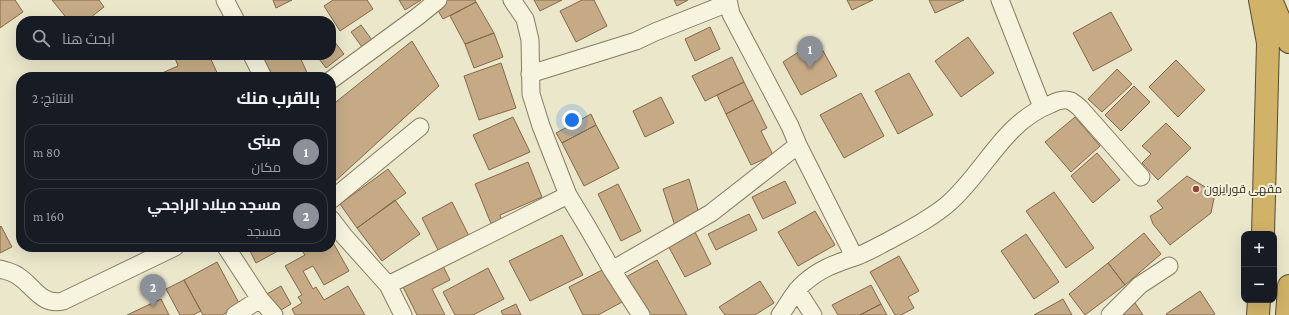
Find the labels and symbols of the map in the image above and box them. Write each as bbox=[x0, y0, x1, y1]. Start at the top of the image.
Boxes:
pin: 1 bbox=[797, 36, 823, 69]
your location bbox=[562, 110, 582, 130]
place label: مقهى قورايزون bbox=[1204, 182, 1282, 196]
marker: مقهى قورايزون bbox=[1191, 184, 1201, 194]
pin: 2 bbox=[140, 274, 166, 307]

